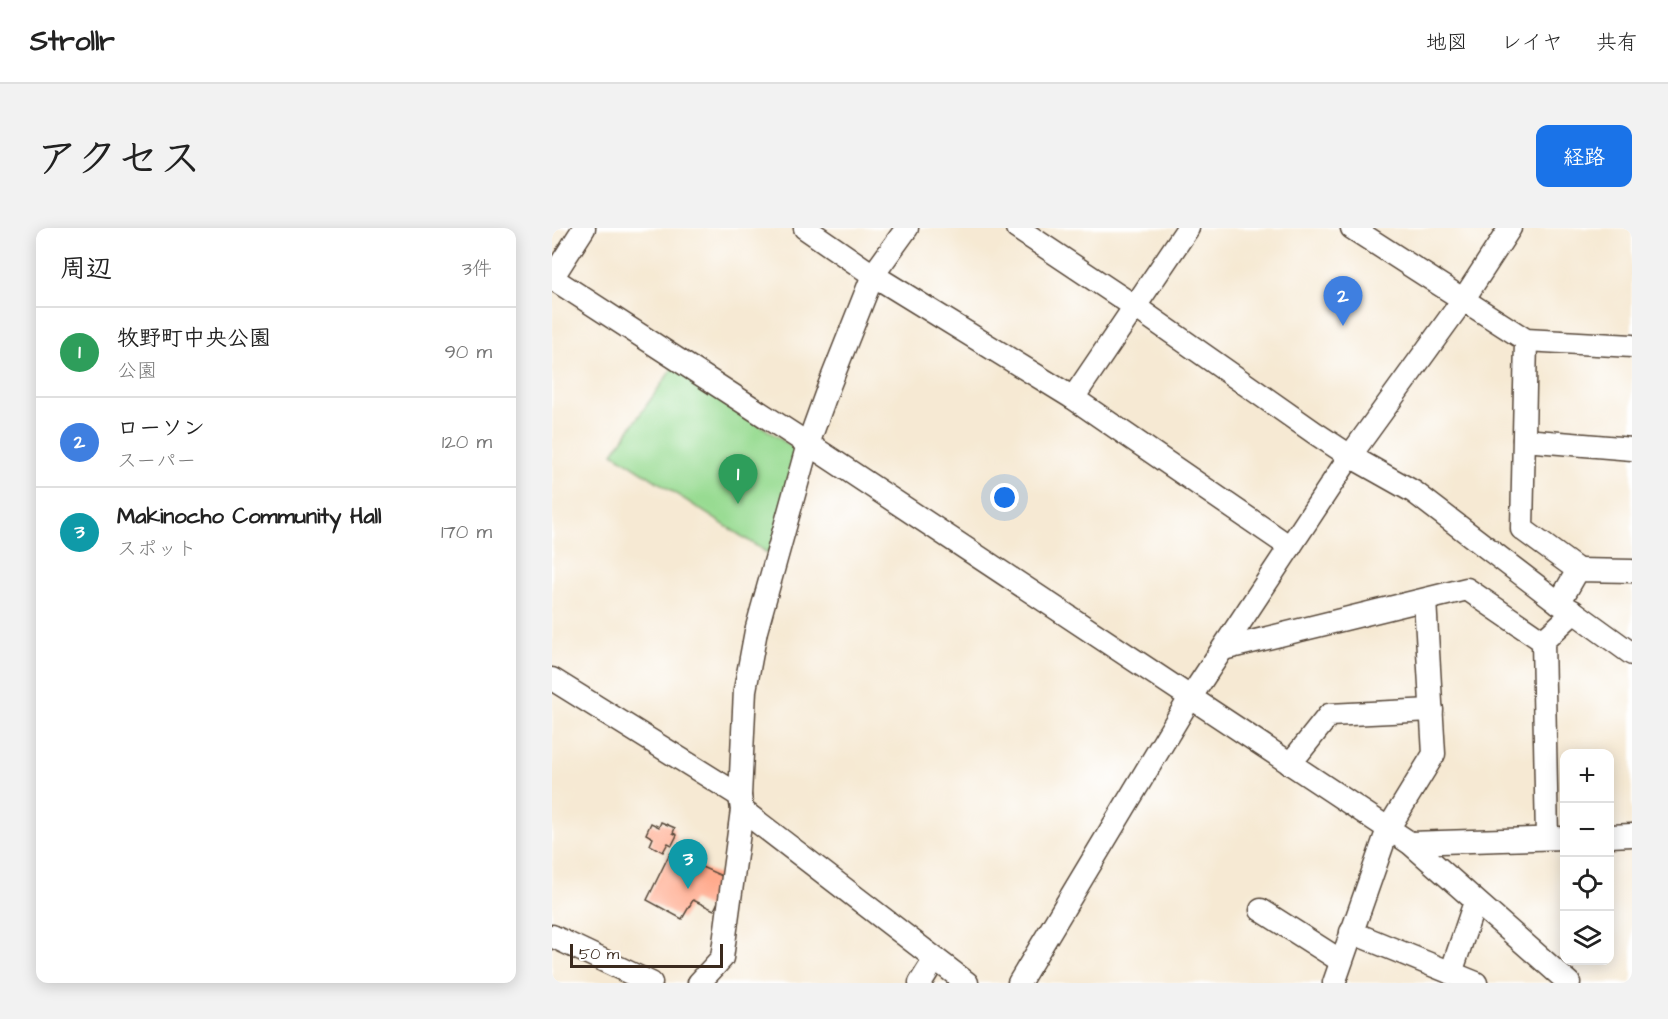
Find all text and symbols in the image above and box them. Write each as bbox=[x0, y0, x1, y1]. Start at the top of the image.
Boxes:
text: Strollr bbox=[30, 22, 115, 61]
text: 地図 bbox=[1426, 28, 1468, 57]
text: レイヤ bbox=[1501, 28, 1563, 57]
text: 共有 bbox=[1596, 28, 1638, 57]
button: 経路 bbox=[1536, 125, 1632, 187]
text: アクセス bbox=[36, 131, 201, 189]
text: 周辺 bbox=[60, 251, 112, 287]
text: 3件 bbox=[462, 255, 492, 283]
pin: 2 bbox=[1324, 276, 1362, 326]
text: 牧野町中央公園 bbox=[117, 323, 271, 354]
text: 1 bbox=[78, 338, 81, 366]
text: 90 m bbox=[444, 338, 492, 366]
text: 公園 bbox=[117, 357, 157, 385]
text: ローソン bbox=[117, 413, 205, 444]
text: 2 bbox=[74, 428, 85, 456]
text: 120 m bbox=[442, 428, 492, 456]
text: スーパー bbox=[117, 447, 196, 475]
pin: 1 bbox=[718, 454, 758, 504]
your location bbox=[990, 483, 1019, 512]
text: Makinocho Community Hall bbox=[117, 501, 382, 532]
text: 3 bbox=[74, 518, 85, 546]
text: 170 m bbox=[441, 518, 492, 546]
text: スポット bbox=[117, 535, 197, 563]
map controls bbox=[1560, 749, 1614, 965]
button: + bbox=[1560, 749, 1614, 803]
button: − bbox=[1560, 803, 1614, 857]
pin: 3 bbox=[668, 840, 708, 889]
button: locate bbox=[1560, 857, 1614, 911]
button: layers bbox=[1560, 911, 1614, 965]
scale bar bbox=[570, 941, 723, 968]
text: 50 m bbox=[579, 943, 619, 965]

